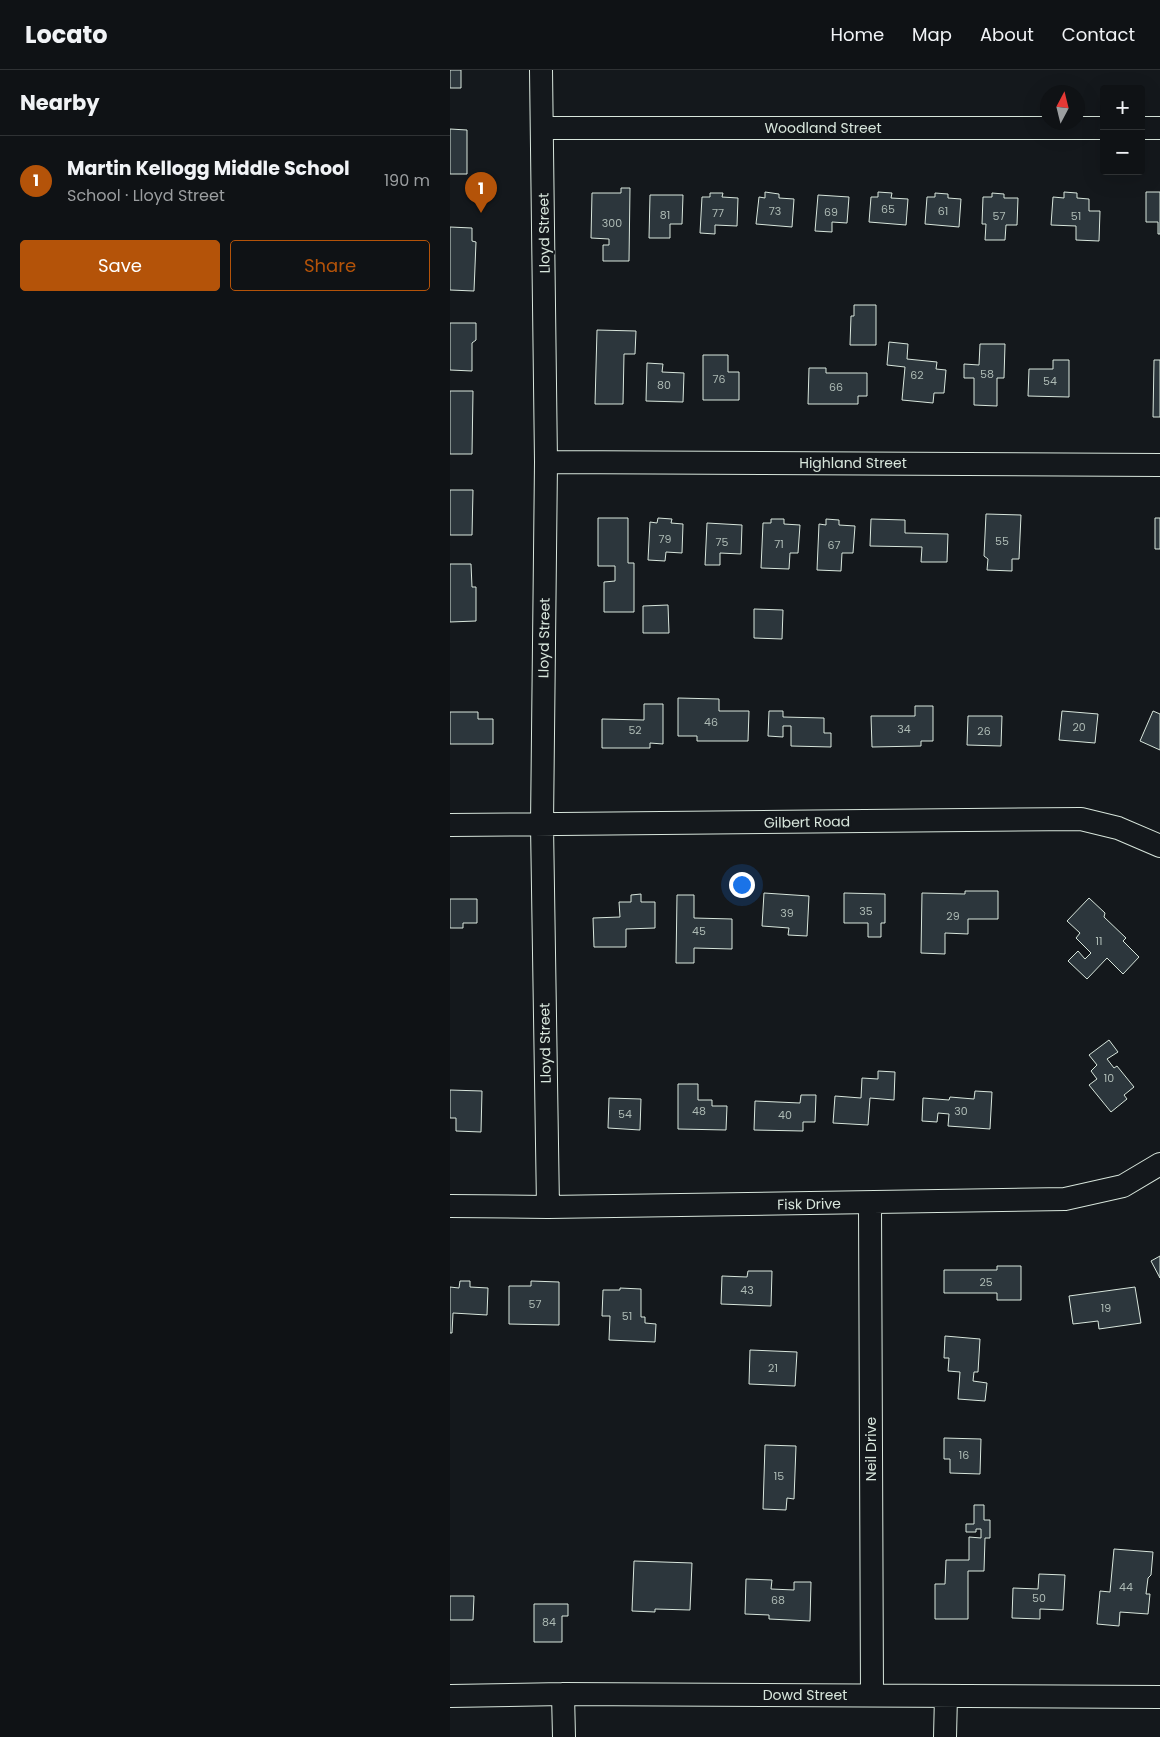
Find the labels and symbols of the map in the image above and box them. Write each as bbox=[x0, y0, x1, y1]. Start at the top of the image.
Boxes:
north arrow bbox=[1040, 85, 1085, 130]
street label: Woodland Street bbox=[764, 118, 882, 138]
pin: 1 bbox=[465, 172, 497, 213]
street label: Lloyd Street bbox=[533, 193, 555, 273]
house number: 65 bbox=[881, 201, 895, 217]
house number: 73 bbox=[769, 203, 781, 219]
house number: 61 bbox=[938, 203, 948, 219]
house number: 69 bbox=[824, 204, 838, 220]
house number: 77 bbox=[712, 205, 724, 221]
house number: 81 bbox=[660, 207, 670, 223]
house number: 57 bbox=[993, 208, 1005, 224]
house number: 51 bbox=[1071, 208, 1081, 224]
house number: 300 bbox=[602, 215, 622, 231]
house number: 58 bbox=[980, 366, 994, 382]
house number: 62 bbox=[910, 367, 924, 383]
house number: 76 bbox=[713, 371, 726, 387]
house number: 54 bbox=[1043, 373, 1057, 389]
house number: 80 bbox=[657, 377, 671, 393]
house number: 66 bbox=[829, 379, 843, 395]
street label: Highland Street bbox=[799, 453, 907, 473]
house number: 79 bbox=[659, 531, 672, 547]
house number: 55 bbox=[995, 533, 1009, 549]
house number: 75 bbox=[716, 534, 729, 550]
house number: 71 bbox=[774, 536, 784, 552]
house number: 67 bbox=[828, 537, 841, 553]
street label: Lloyd Street bbox=[533, 598, 555, 678]
house number: 46 bbox=[704, 714, 718, 730]
house number: 20 bbox=[1072, 719, 1086, 735]
house number: 34 bbox=[897, 721, 911, 737]
house number: 52 bbox=[628, 722, 642, 738]
house number: 26 bbox=[977, 723, 991, 739]
street label: Gilbert Road bbox=[764, 811, 850, 833]
your location bbox=[729, 872, 755, 898]
house number: 35 bbox=[859, 903, 873, 919]
house number: 39 bbox=[780, 905, 794, 921]
house number: 29 bbox=[946, 908, 960, 924]
house number: 45 bbox=[692, 923, 706, 939]
house number: 11 bbox=[1095, 933, 1103, 949]
street label: Lloyd Street bbox=[534, 1003, 556, 1083]
house number: 10 bbox=[1104, 1070, 1114, 1086]
house number: 48 bbox=[692, 1103, 706, 1119]
house number: 30 bbox=[954, 1103, 968, 1119]
house number: 54 bbox=[618, 1106, 632, 1122]
house number: 40 bbox=[778, 1107, 792, 1123]
street label: Fisk Drive bbox=[777, 1193, 841, 1215]
house number: 25 bbox=[979, 1274, 993, 1290]
house number: 43 bbox=[740, 1282, 754, 1298]
house number: 57 bbox=[529, 1296, 541, 1312]
house number: 19 bbox=[1101, 1300, 1111, 1316]
house number: 51 bbox=[622, 1308, 632, 1324]
house number: 21 bbox=[768, 1360, 778, 1376]
street label: Neil Drive bbox=[861, 1417, 881, 1481]
house number: 16 bbox=[959, 1447, 969, 1463]
house number: 15 bbox=[774, 1468, 784, 1484]
house number: 44 bbox=[1119, 1579, 1133, 1595]
house number: 50 bbox=[1032, 1590, 1046, 1606]
house number: 68 bbox=[771, 1592, 785, 1608]
house number: 84 bbox=[542, 1614, 556, 1630]
street label: Dowd Street bbox=[763, 1685, 847, 1705]

